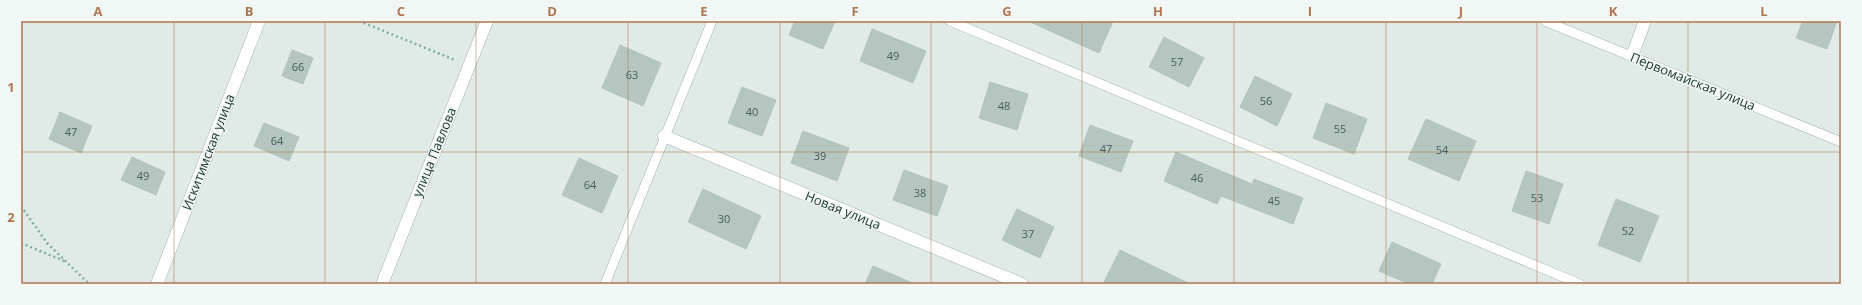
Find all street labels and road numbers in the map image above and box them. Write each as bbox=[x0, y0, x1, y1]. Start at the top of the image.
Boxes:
street label: Первомайская улица bbox=[1628, 48, 1758, 114]
street label: Искитимская улица bbox=[177, 91, 239, 213]
street label: улица Павлова bbox=[408, 105, 460, 199]
street label: Новая улица bbox=[802, 187, 884, 233]

